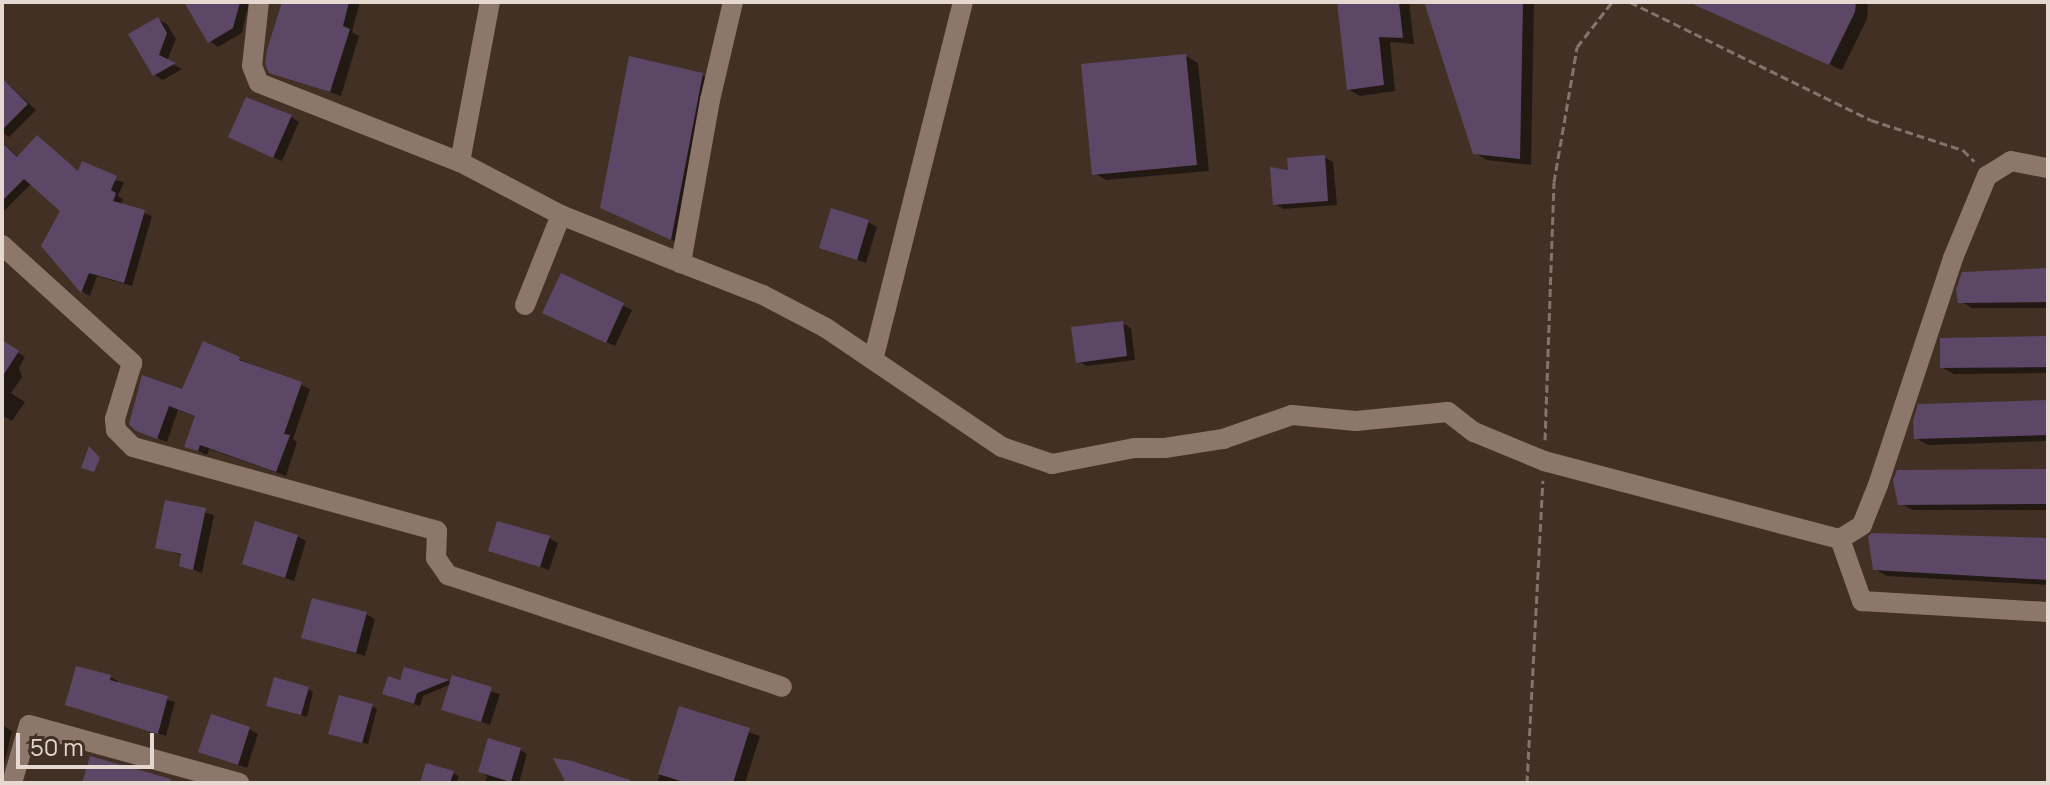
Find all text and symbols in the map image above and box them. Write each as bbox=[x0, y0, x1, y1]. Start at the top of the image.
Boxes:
scale bar bbox=[20, 717, 158, 767]
text: 50 m bbox=[30, 730, 84, 763]

